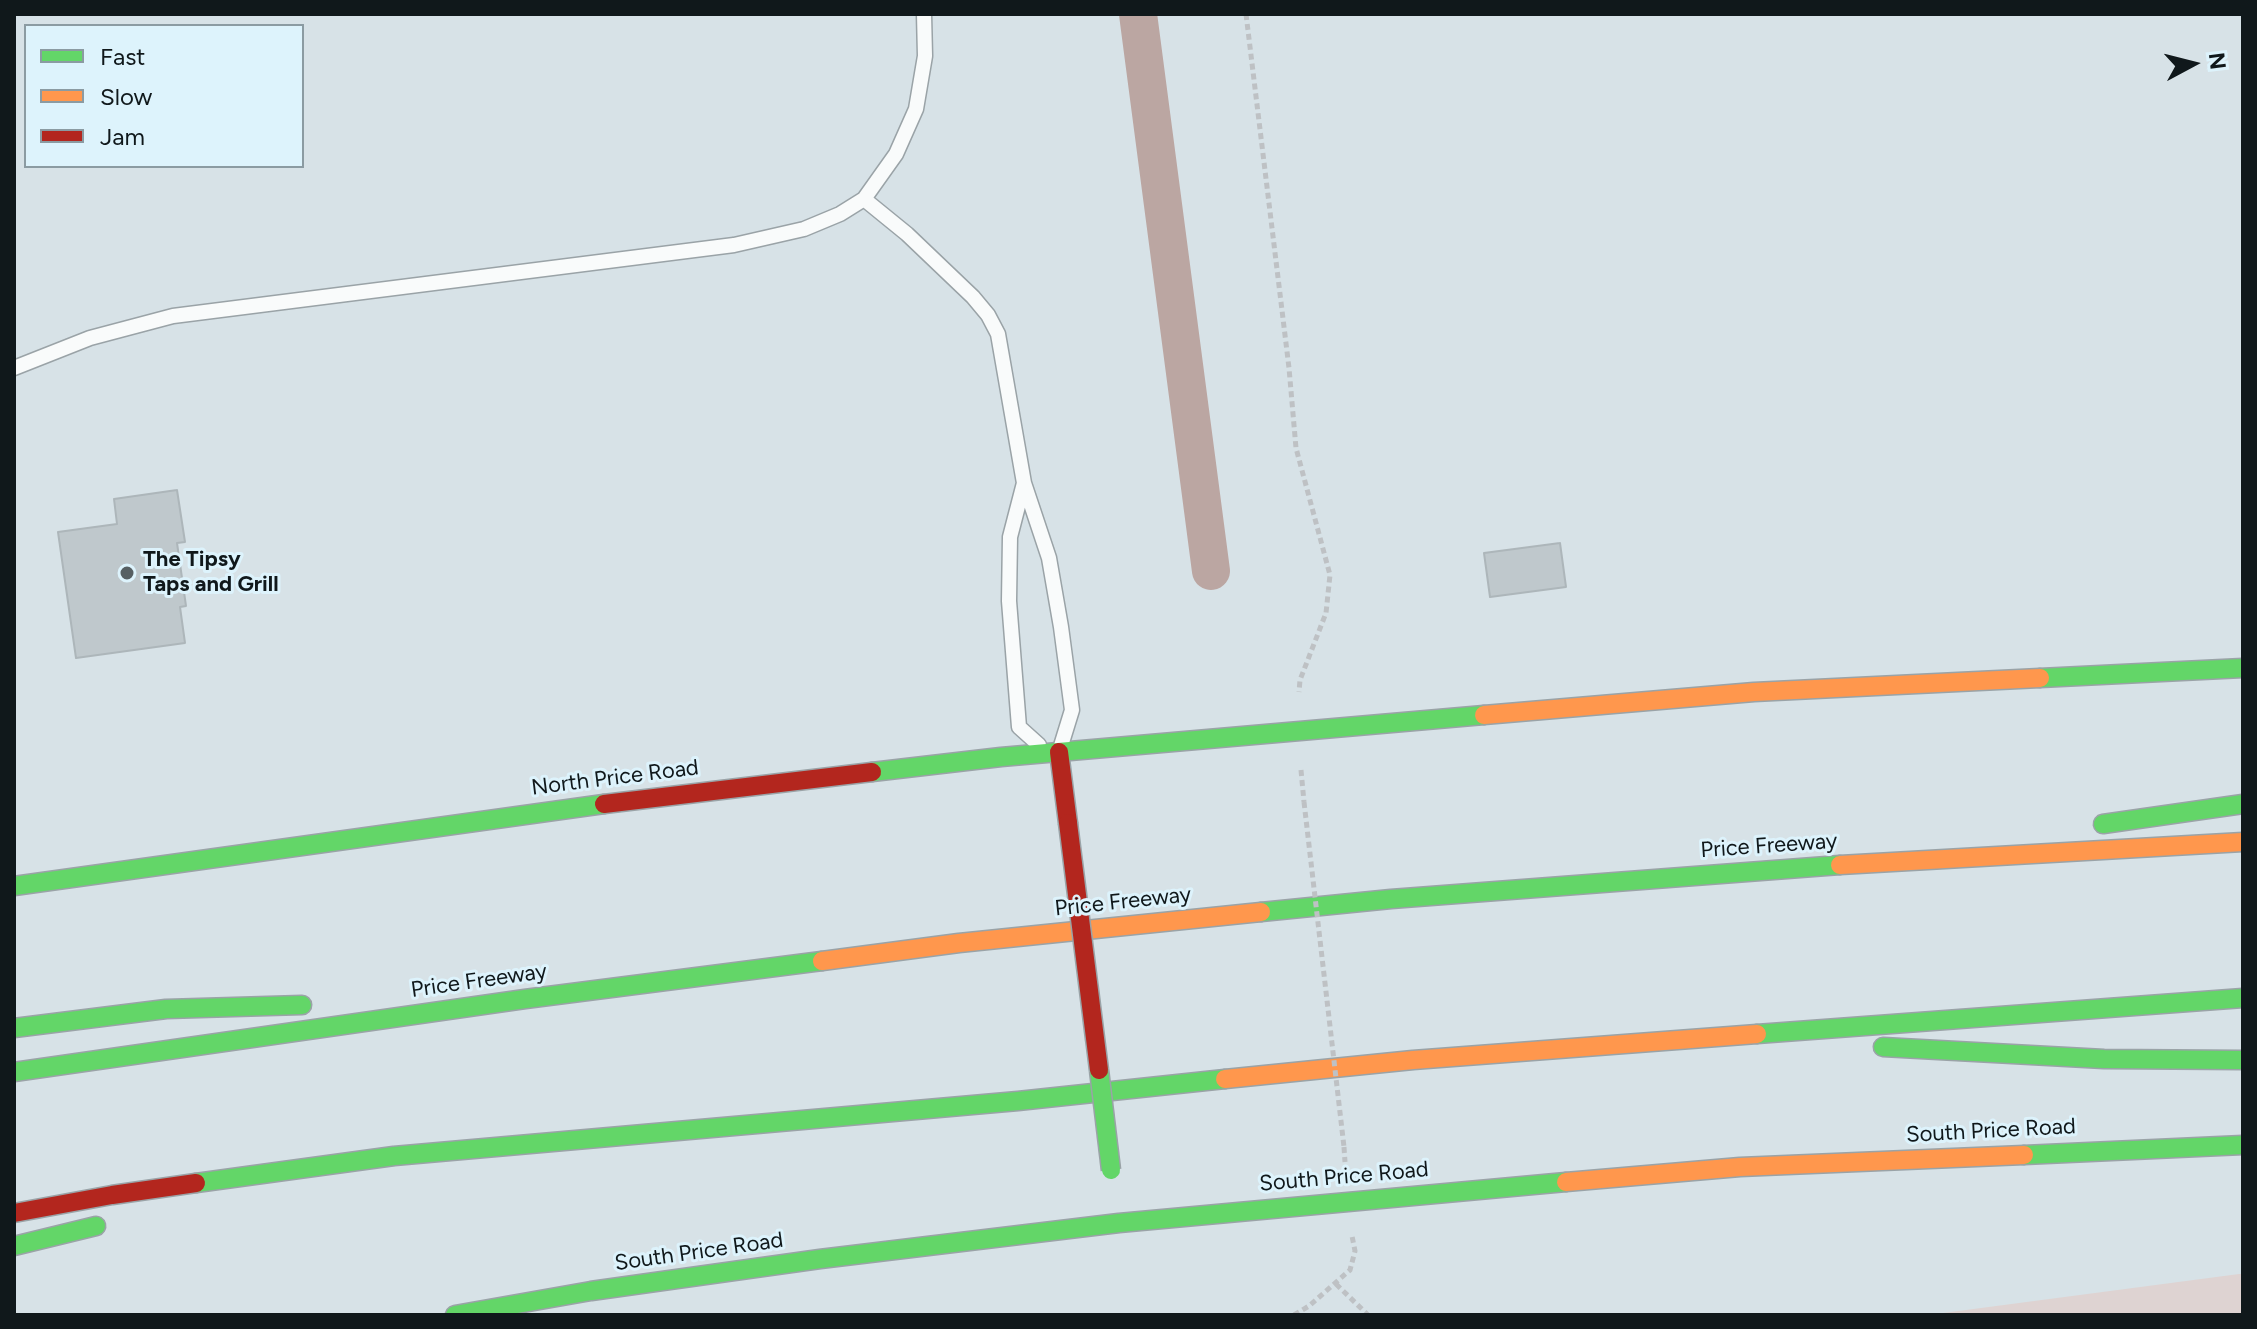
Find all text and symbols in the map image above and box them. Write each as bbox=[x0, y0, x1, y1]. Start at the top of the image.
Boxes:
legend bbox=[24, 24, 304, 168]
north arrow bbox=[2153, 24, 2233, 104]
text: Fast bbox=[100, 42, 145, 71]
text: N bbox=[2203, 51, 2232, 71]
text: Slow bbox=[100, 82, 152, 111]
text: Jam bbox=[100, 122, 145, 151]
place label: The Tipsy Taps and Grill bbox=[143, 547, 279, 598]
marker: The Tipsy Taps and Grill bbox=[118, 564, 136, 582]
street label: North Price Road bbox=[530, 755, 700, 801]
street label: Price Freeway bbox=[1700, 828, 1838, 864]
street label: Price Freeway bbox=[1053, 882, 1193, 922]
street label: Price Freeway bbox=[409, 958, 549, 1004]
street label: South Price Road bbox=[1906, 1113, 2076, 1149]
street label: South Price Road bbox=[1258, 1156, 1430, 1198]
street label: South Price Road bbox=[613, 1227, 785, 1277]

